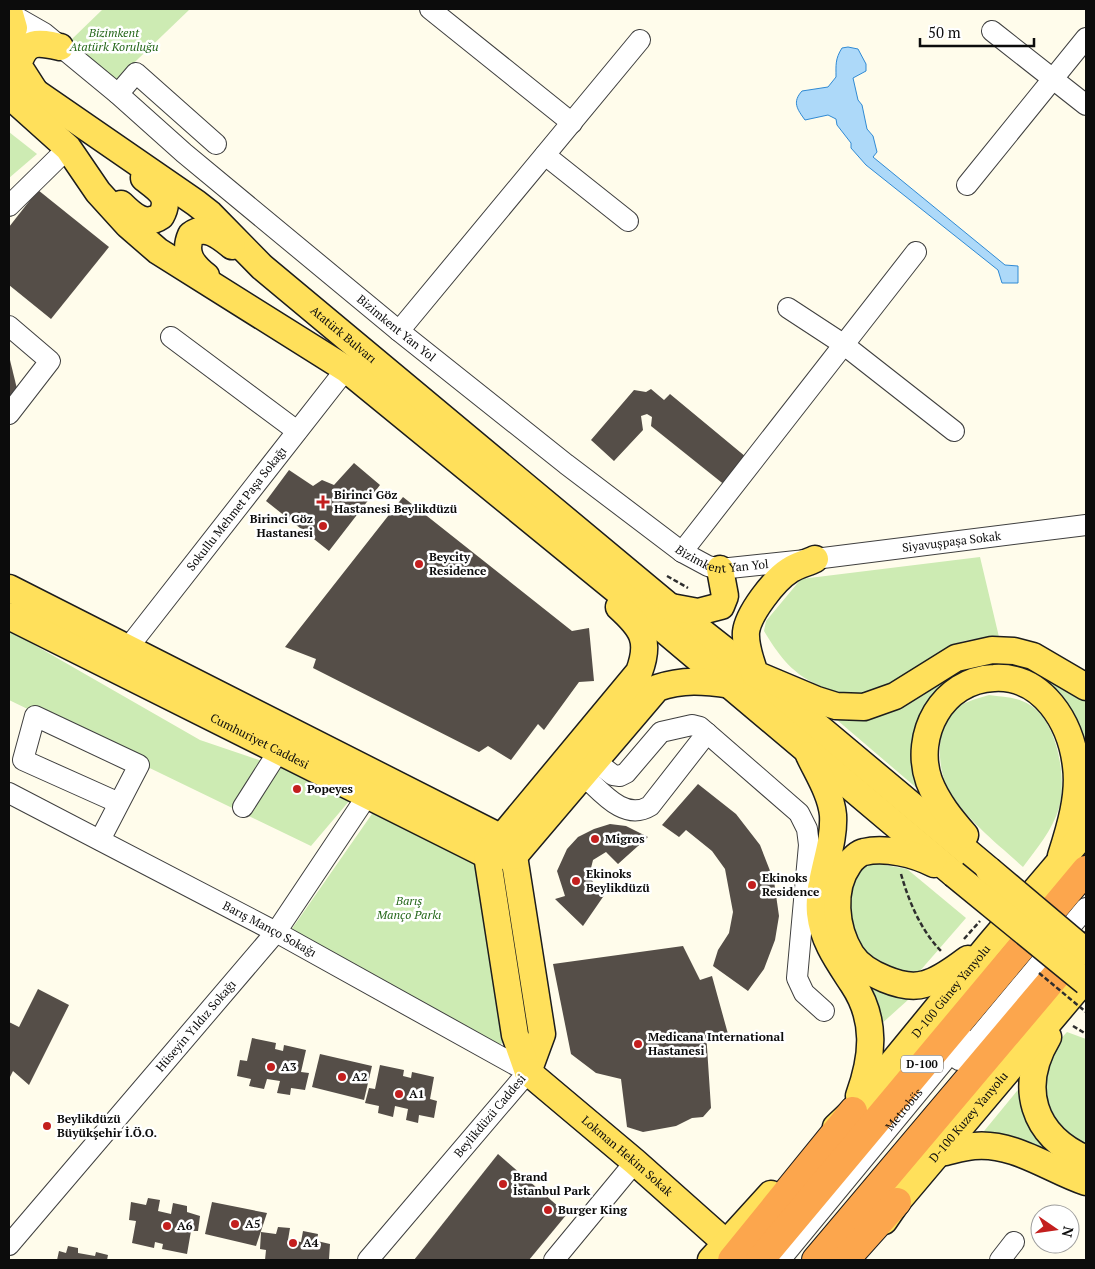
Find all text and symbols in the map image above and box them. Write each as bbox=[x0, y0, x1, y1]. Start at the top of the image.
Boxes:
scale bar bbox=[920, 15, 1034, 47]
text: 50 m bbox=[928, 22, 961, 42]
park label: Bizimkent Atatürk Koruluğu bbox=[69, 25, 158, 54]
street label: Bizimkent Yan Yol bbox=[354, 291, 439, 365]
street label: Atatürk Bulvarı bbox=[307, 302, 380, 366]
street label: Sokullu Mehmet Paşa Sokağı bbox=[183, 443, 290, 574]
place label: Birinci Göz Hastanesi Beylikdüzü bbox=[334, 487, 458, 516]
marker: Birinci Göz Hastanesi Beylikdüzü bbox=[316, 495, 330, 509]
place label: Birinci Göz Hastanesi bbox=[250, 511, 313, 540]
marker: Birinci Göz Hastanesi bbox=[317, 520, 329, 532]
street label: Siyavuşpaşa Sokak bbox=[901, 528, 1003, 555]
street label: Bizimkent Yan Yol bbox=[673, 542, 770, 576]
place label: Beycity Residence bbox=[429, 549, 487, 578]
marker: Beycity Residence bbox=[413, 558, 425, 570]
street label: Cumhuriyet Caddesi bbox=[208, 710, 312, 772]
place label: Popeyes bbox=[307, 781, 354, 796]
marker: Popeyes bbox=[291, 783, 303, 795]
place label: Migros bbox=[605, 831, 645, 846]
marker: Migros bbox=[589, 833, 601, 845]
place label: Ekinoks Beylikdüzü bbox=[586, 866, 650, 895]
place label: Ekinoks Residence bbox=[762, 870, 820, 899]
marker: Ekinoks Beylikdüzü bbox=[570, 875, 582, 887]
marker: Ekinoks Residence bbox=[746, 879, 758, 891]
park label: Barış Manço Parkı bbox=[376, 893, 441, 923]
street label: Barış Manço Sokağı bbox=[220, 898, 319, 960]
street label: D-100 Güney Yanyolu bbox=[908, 941, 993, 1041]
street label: Hüseyin Yıldız Sokağı bbox=[152, 976, 239, 1074]
place label: Medicana International Hastanesi bbox=[648, 1029, 784, 1058]
marker: Medicana International Hastanesi bbox=[632, 1038, 644, 1050]
road number: D-100 bbox=[901, 1056, 943, 1072]
place label: A3 bbox=[281, 1059, 297, 1074]
marker: A3 bbox=[265, 1061, 277, 1073]
street label: D-100 Kuzey Yanyolu bbox=[926, 1068, 1011, 1165]
place label: A2 bbox=[352, 1069, 368, 1084]
marker: A2 bbox=[336, 1071, 348, 1083]
street label: Beylikdüzü Caddesi bbox=[450, 1071, 529, 1160]
street label: Metrobüs bbox=[882, 1085, 926, 1134]
place label: A1 bbox=[409, 1086, 425, 1101]
marker: A1 bbox=[393, 1088, 405, 1100]
place label: Beylikdüzü Büyükşehir İ.Ö.O. bbox=[57, 1111, 157, 1140]
street label: Lokman Hekim Sokak bbox=[579, 1112, 677, 1200]
marker: Beylikdüzü Büyükşehir İ.Ö.O. bbox=[41, 1120, 53, 1132]
place label: Brand İstanbul Park bbox=[513, 1169, 590, 1198]
marker: Brand İstanbul Park bbox=[497, 1178, 509, 1190]
place label: Burger King bbox=[558, 1202, 627, 1217]
marker: Burger King bbox=[542, 1204, 554, 1216]
north arrow bbox=[1030, 1204, 1080, 1254]
place label: A5 bbox=[245, 1216, 261, 1231]
place label: A6 bbox=[177, 1218, 193, 1233]
marker: A5 bbox=[229, 1218, 241, 1230]
marker: A6 bbox=[161, 1220, 173, 1232]
text: N bbox=[1058, 1225, 1079, 1240]
place label: A4 bbox=[303, 1235, 319, 1250]
marker: A4 bbox=[287, 1237, 299, 1249]

